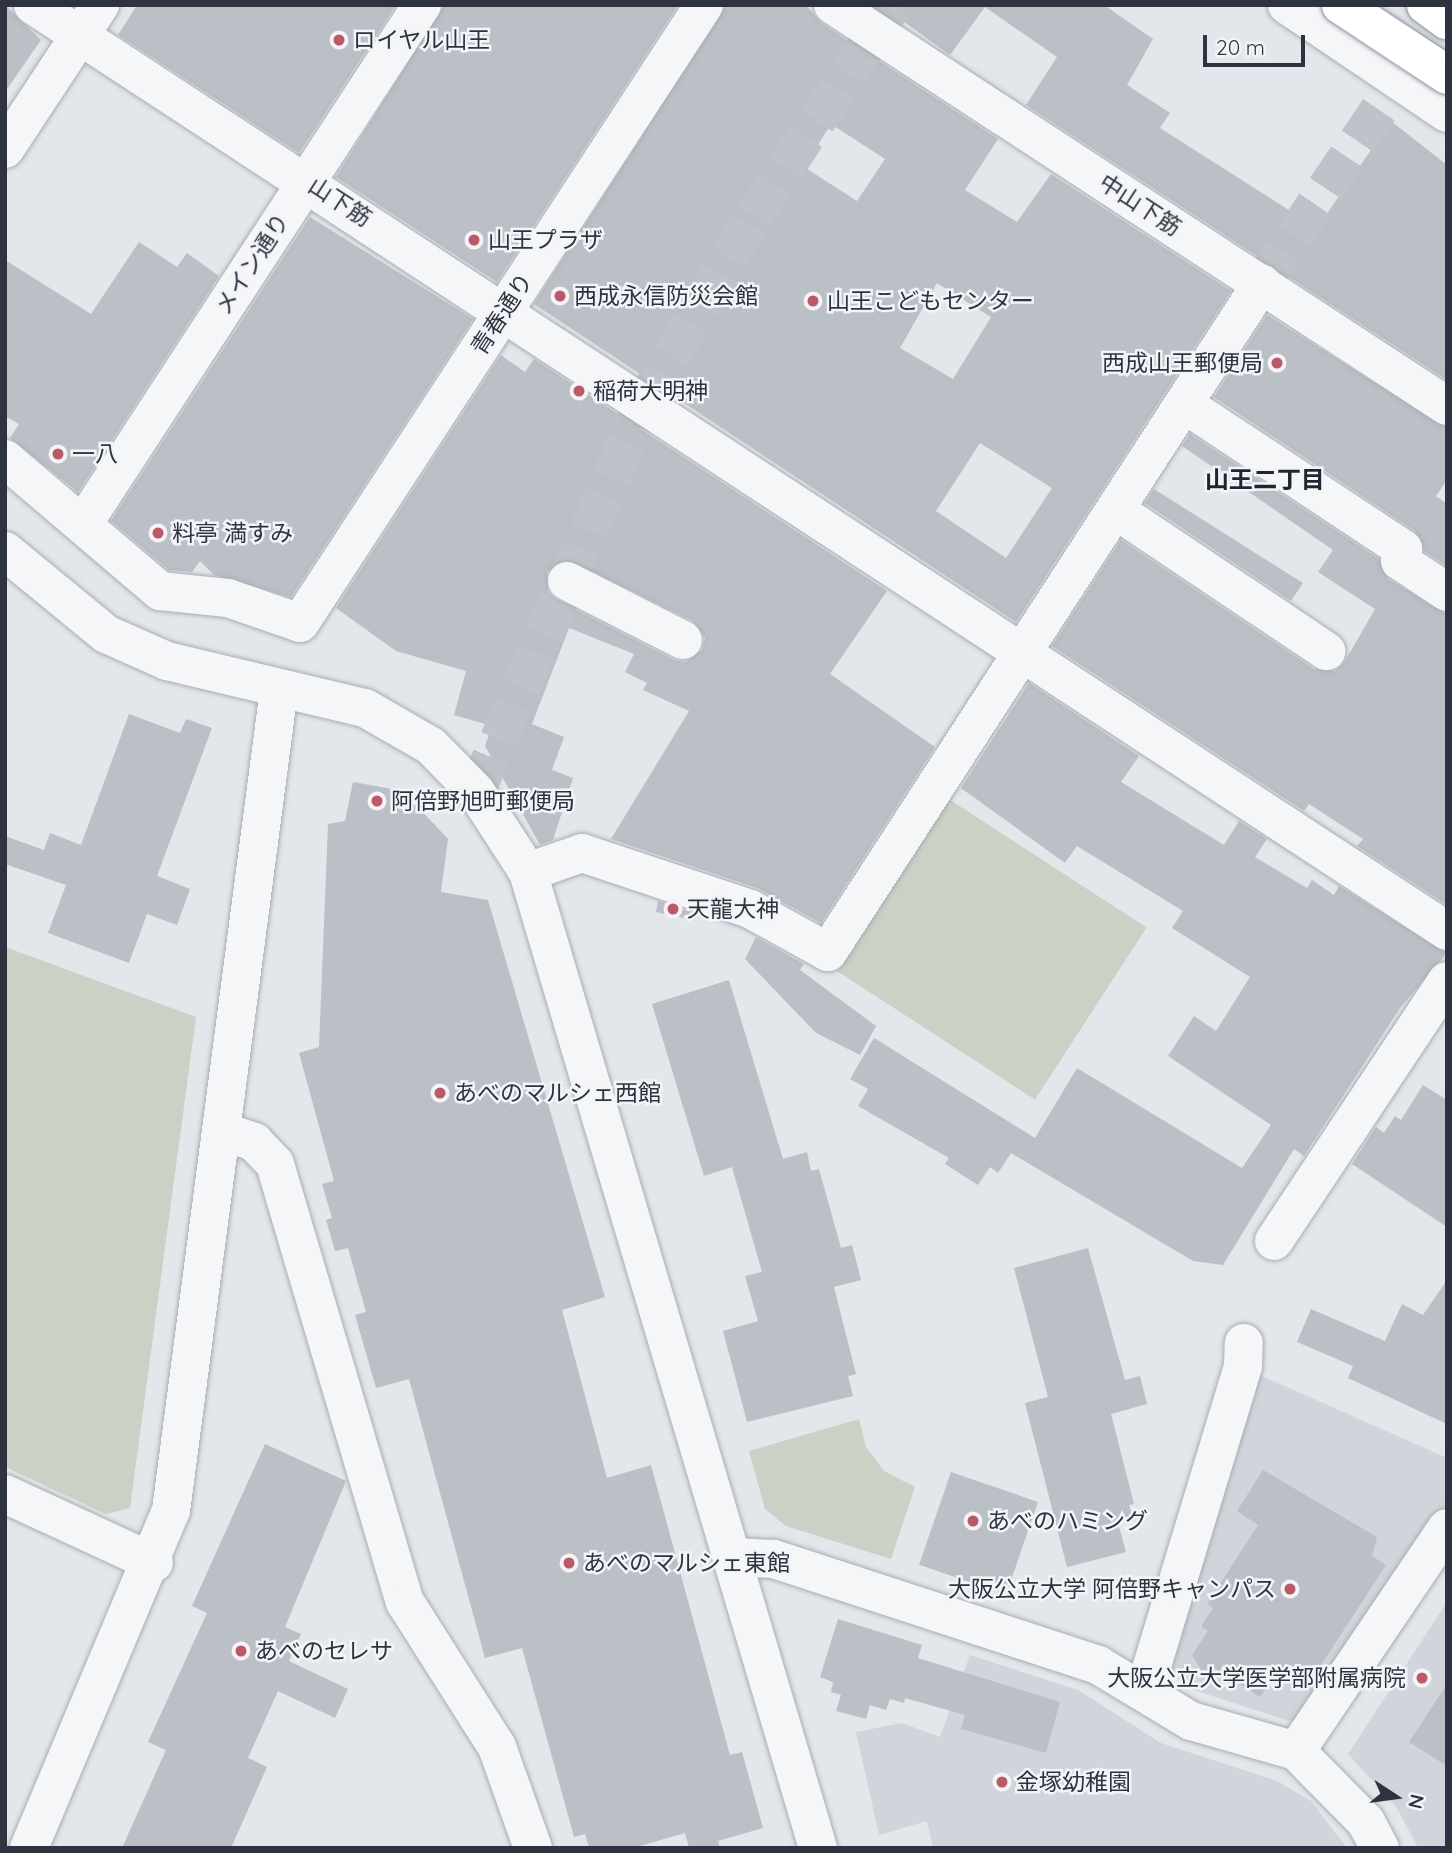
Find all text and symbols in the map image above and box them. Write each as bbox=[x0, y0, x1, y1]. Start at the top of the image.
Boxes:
scale bar bbox=[1207, 21, 1308, 65]
place label: ロイヤル山王 bbox=[353, 26, 491, 54]
marker: ロイヤル山王 bbox=[331, 32, 347, 48]
text: 20 m bbox=[1216, 34, 1265, 60]
street label: 中山下筋 bbox=[1094, 168, 1186, 242]
street label: 山下筋 bbox=[304, 172, 376, 232]
street label: メイン通り bbox=[209, 208, 295, 320]
place label: 山王プラザ bbox=[488, 226, 603, 254]
marker: 山王プラザ bbox=[466, 232, 482, 248]
street label: 青春通り bbox=[465, 268, 539, 360]
place label: 西成永信防災会館 bbox=[574, 282, 758, 310]
place label: 山王こどもセンター bbox=[827, 287, 1034, 315]
marker: 西成永信防災会館 bbox=[552, 288, 568, 304]
marker: 山王こどもセンター bbox=[805, 293, 821, 309]
place label: 西成山王郵便局 bbox=[1102, 349, 1263, 377]
marker: 西成山王郵便局 bbox=[1269, 355, 1285, 371]
place label: 稲荷大明神 bbox=[593, 377, 708, 405]
marker: 稲荷大明神 bbox=[571, 383, 587, 399]
place label: 一八 bbox=[72, 440, 118, 468]
marker: 一八 bbox=[50, 446, 66, 462]
district label: 山王二丁目 bbox=[1205, 466, 1325, 494]
place label: 料亭 満すみ bbox=[172, 519, 293, 547]
marker: 料亭 満すみ bbox=[150, 525, 166, 541]
place label: 阿倍野旭町郵便局 bbox=[391, 787, 575, 815]
marker: 阿倍野旭町郵便局 bbox=[369, 793, 385, 809]
place label: 天龍大神 bbox=[687, 895, 779, 923]
marker: 天龍大神 bbox=[665, 901, 681, 917]
place label: あべのマルシェ西館 bbox=[454, 1079, 661, 1107]
marker: あべのマルシェ西館 bbox=[432, 1085, 448, 1101]
place label: あべのハミング bbox=[987, 1507, 1148, 1535]
marker: あべのハミング bbox=[965, 1513, 981, 1529]
place label: あべのマルシェ東館 bbox=[583, 1549, 790, 1577]
marker: あべのマルシェ東館 bbox=[561, 1555, 577, 1571]
place label: 大阪公立大学 阿倍野キャンパス bbox=[948, 1575, 1276, 1603]
marker: 大阪公立大学 阿倍野キャンパス bbox=[1282, 1581, 1298, 1597]
place label: あべのセレサ bbox=[255, 1637, 393, 1665]
marker: あべのセレサ bbox=[233, 1643, 249, 1659]
place label: 大阪公立大学医学部附属病院 bbox=[1107, 1664, 1406, 1692]
marker: 大阪公立大学医学部附属病院 bbox=[1412, 1668, 1432, 1688]
north arrow bbox=[1361, 1762, 1431, 1832]
place label: 金塚幼稚園 bbox=[1016, 1768, 1131, 1796]
marker: 金塚幼稚園 bbox=[994, 1774, 1010, 1790]
text: N bbox=[1403, 1792, 1430, 1811]

